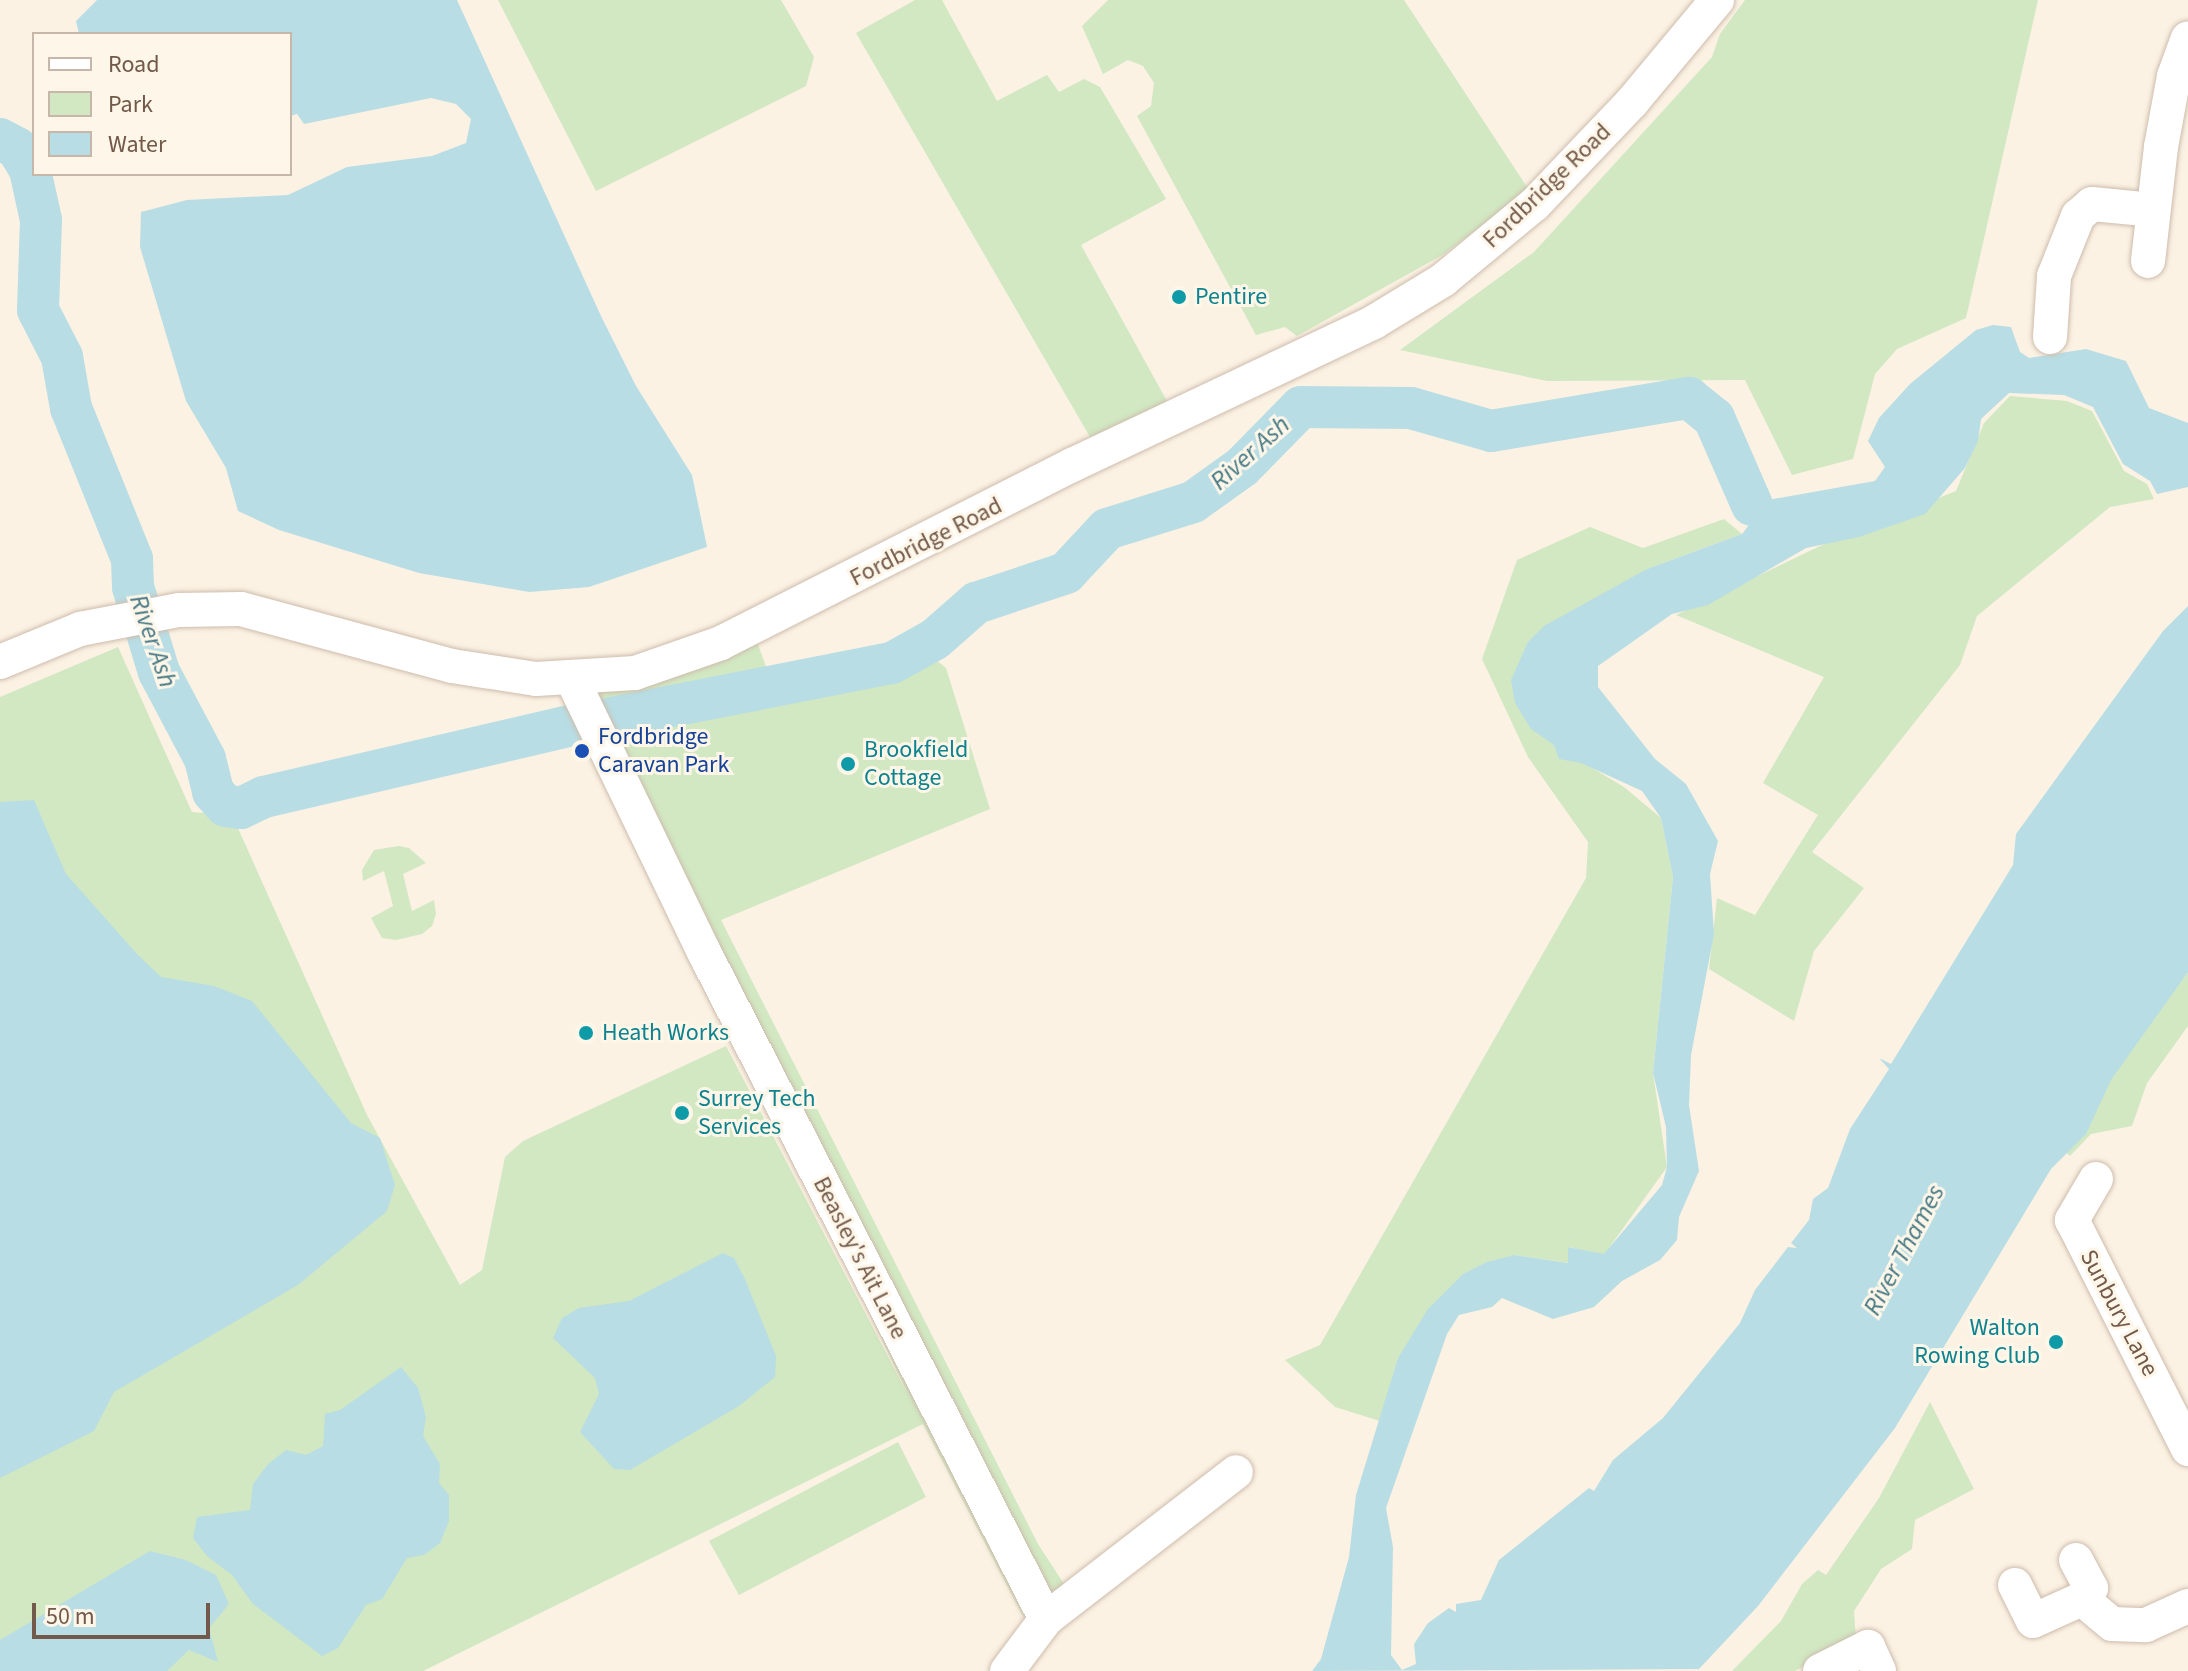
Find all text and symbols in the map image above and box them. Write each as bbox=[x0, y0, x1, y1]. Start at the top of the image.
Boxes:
legend bbox=[32, 32, 292, 176]
text: Road bbox=[108, 47, 160, 82]
text: Park bbox=[108, 87, 153, 122]
street label: Fordbridge Road bbox=[1477, 118, 1617, 254]
text: Water bbox=[108, 127, 166, 162]
place label: Pentire bbox=[1195, 283, 1267, 311]
marker: Pentire bbox=[1170, 288, 1188, 306]
water label: River Ash bbox=[1204, 409, 1296, 497]
street label: Fordbridge Road bbox=[845, 491, 1007, 593]
water label: River Ash bbox=[123, 591, 183, 691]
place label: Fordbridge Caravan Park bbox=[598, 723, 729, 779]
place label: Brookfield Cottage bbox=[864, 736, 968, 792]
marker: Fordbridge Caravan Park bbox=[573, 742, 591, 760]
marker: Brookfield Cottage bbox=[839, 755, 857, 773]
place label: Heath Works bbox=[602, 1019, 729, 1047]
marker: Heath Works bbox=[577, 1024, 595, 1042]
place label: Surrey Tech Services bbox=[698, 1085, 816, 1141]
marker: Surrey Tech Services bbox=[673, 1104, 691, 1122]
street label: Beasley's Ait Lane bbox=[807, 1172, 913, 1344]
water label: River Thames bbox=[1857, 1179, 1951, 1321]
street label: Sunbury Lane bbox=[2074, 1245, 2164, 1381]
place label: Walton Rowing Club bbox=[1914, 1314, 2040, 1370]
marker: Walton Rowing Club bbox=[2047, 1333, 2065, 1351]
scale bar bbox=[36, 1587, 214, 1637]
text: 50 m bbox=[46, 1599, 95, 1634]

